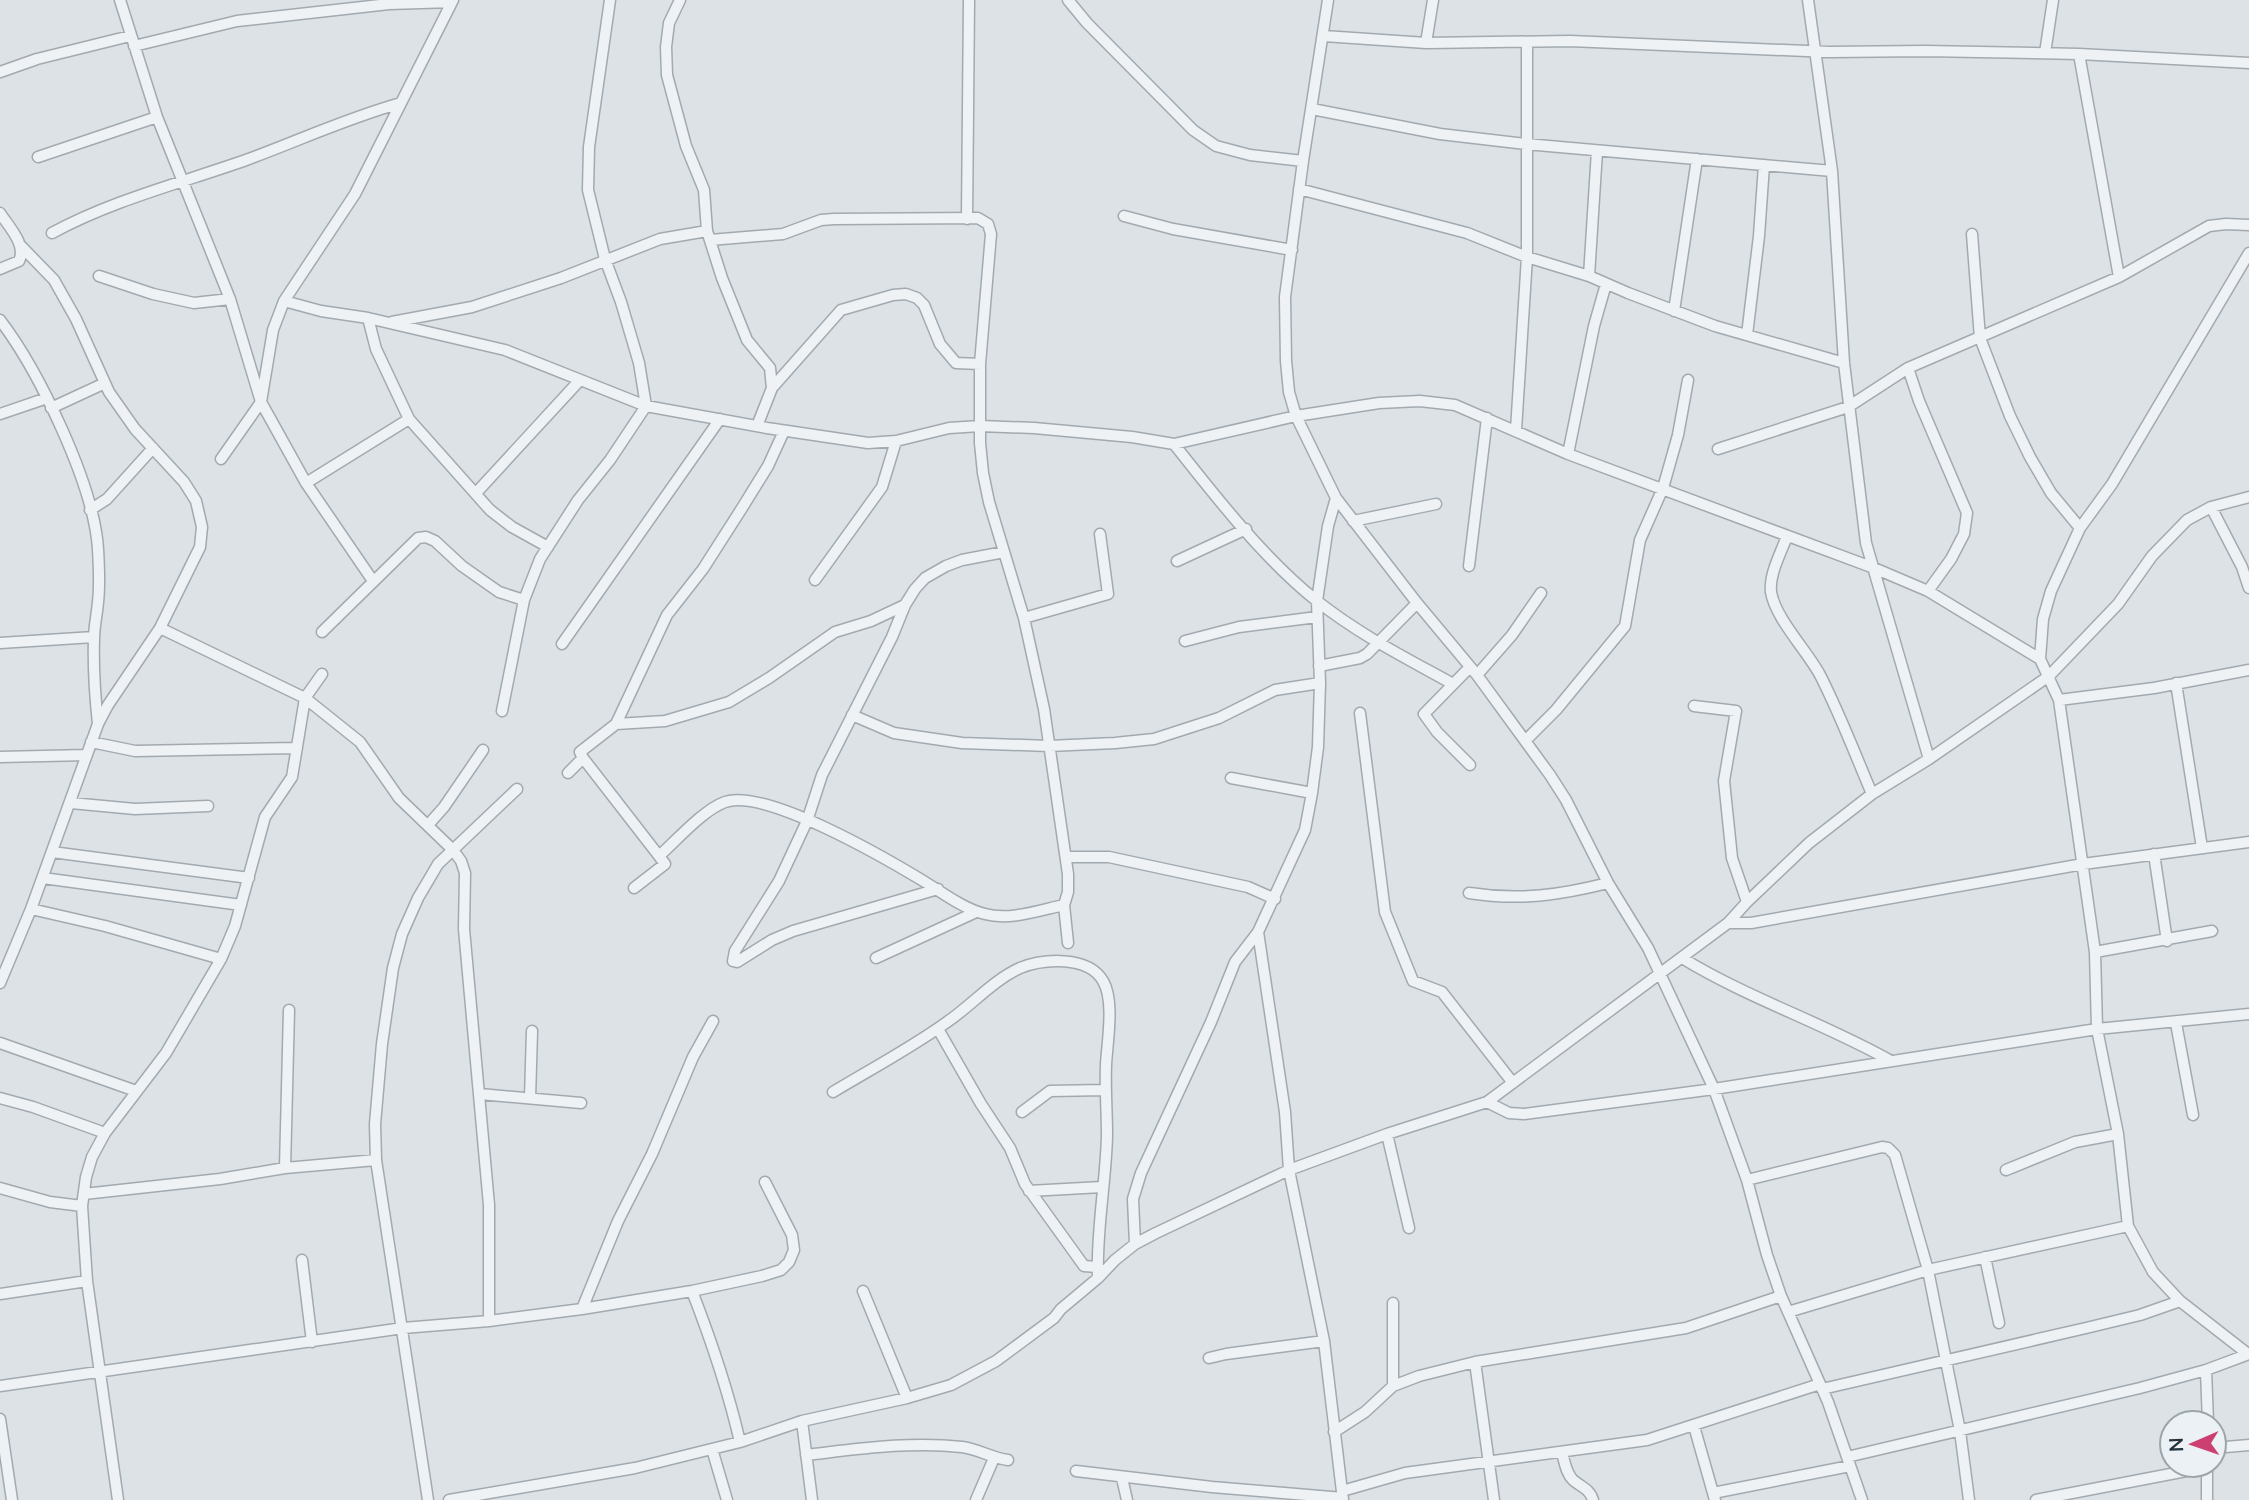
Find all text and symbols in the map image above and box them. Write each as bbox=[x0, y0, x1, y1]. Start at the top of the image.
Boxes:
north arrow bbox=[2158, 1409, 2228, 1479]
text: N bbox=[2164, 1437, 2187, 1452]

